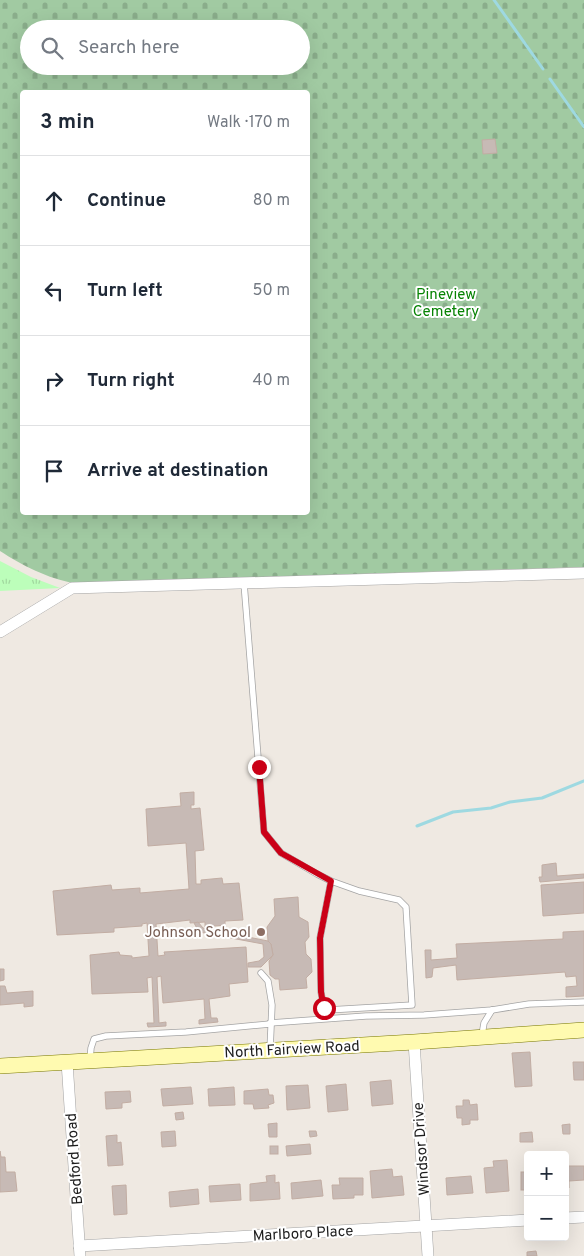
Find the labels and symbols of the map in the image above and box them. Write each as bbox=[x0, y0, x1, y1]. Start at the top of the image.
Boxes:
park label: Pineview Cemetery bbox=[413, 286, 479, 322]
route end bbox=[248, 756, 271, 779]
place label: Johnson School bbox=[144, 924, 251, 943]
marker: Johnson School bbox=[255, 926, 267, 938]
route start bbox=[313, 997, 336, 1020]
street label: North Fairview Road bbox=[224, 1037, 360, 1064]
street label: Windsor Drive bbox=[410, 1102, 435, 1196]
street label: Bedford Road bbox=[63, 1112, 88, 1205]
street label: Marlboro Place bbox=[252, 1222, 354, 1247]

